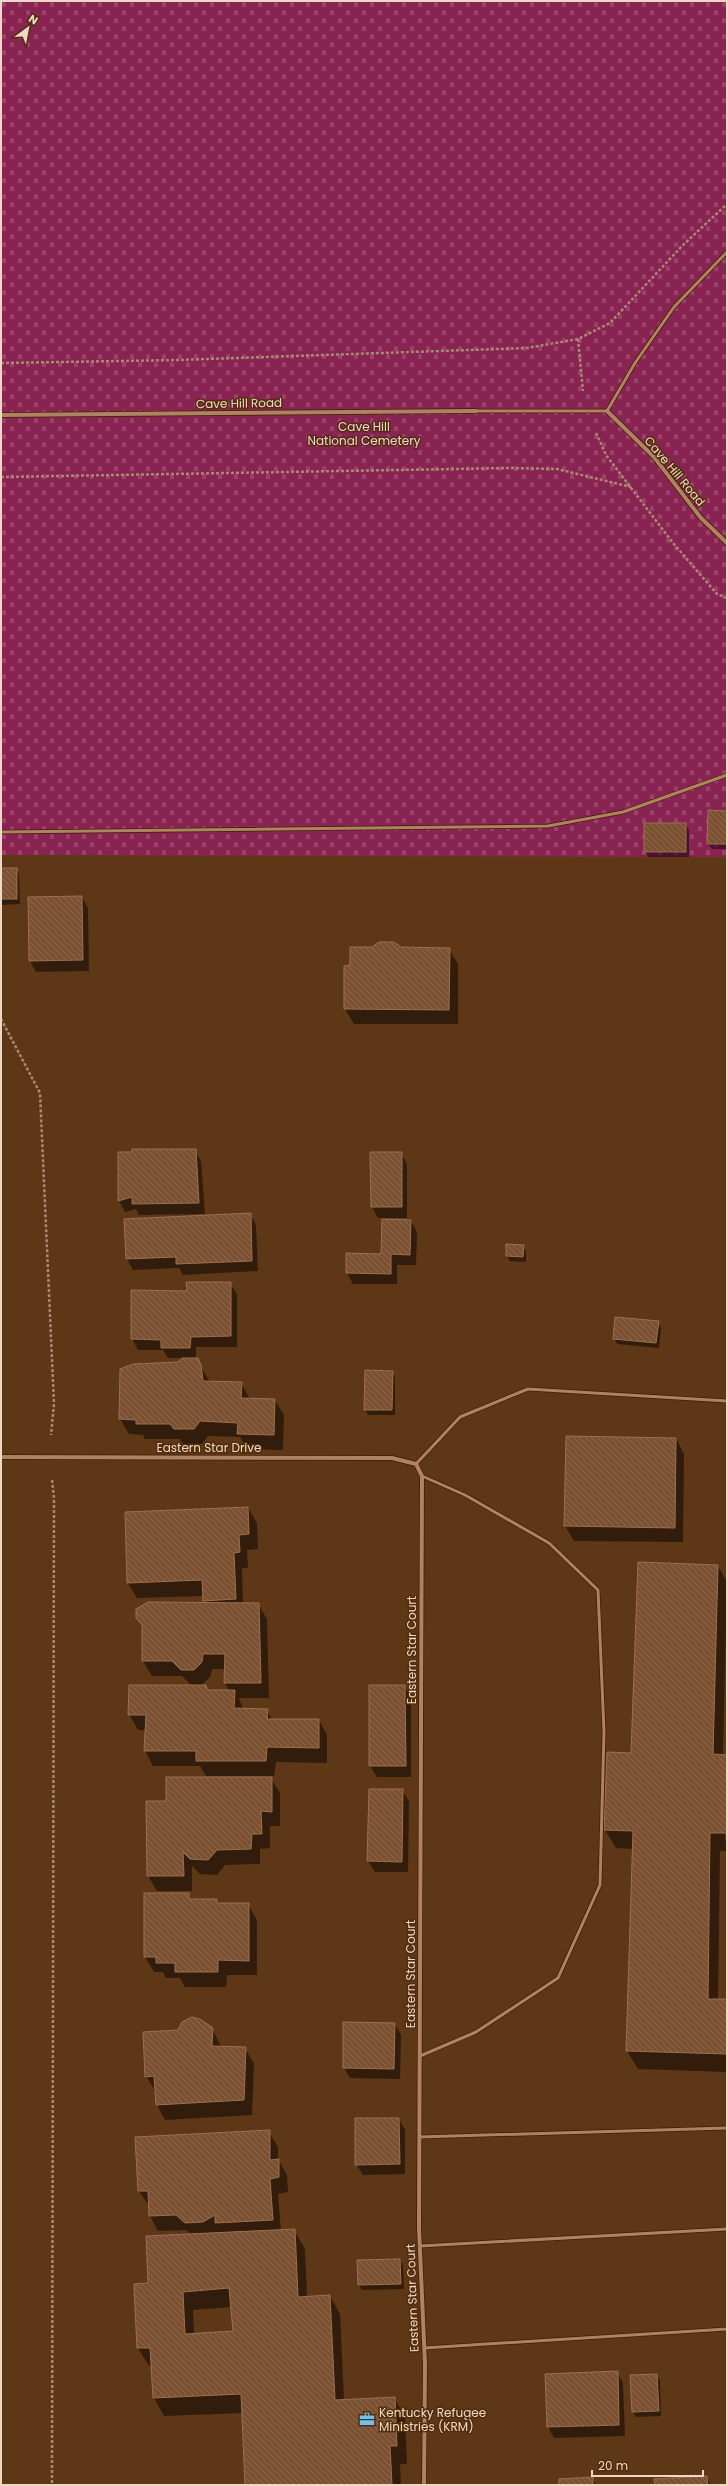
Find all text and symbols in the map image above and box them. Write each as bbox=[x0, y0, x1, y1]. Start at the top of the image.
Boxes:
north arrow bbox=[8, 8, 48, 48]
text: N bbox=[26, 11, 41, 28]
street label: Cave Hill Road bbox=[196, 394, 282, 412]
park label: Cave Hill National Cemetery bbox=[307, 418, 421, 449]
street label: Cave Hill Road bbox=[641, 432, 709, 510]
street label: Eastern Star Drive bbox=[157, 1439, 262, 1456]
street label: Eastern Star Court bbox=[403, 1596, 420, 1704]
street label: Eastern Star Court bbox=[402, 1920, 419, 2028]
street label: Eastern Star Court bbox=[402, 2244, 422, 2352]
place label: Kentucky Refugee Ministries (KRM) bbox=[379, 2404, 486, 2435]
office icon: Kentucky Refugee Ministries (KRM) bbox=[358, 2410, 376, 2428]
scale bar bbox=[592, 2452, 703, 2478]
text: 20 m bbox=[598, 2457, 628, 2474]

